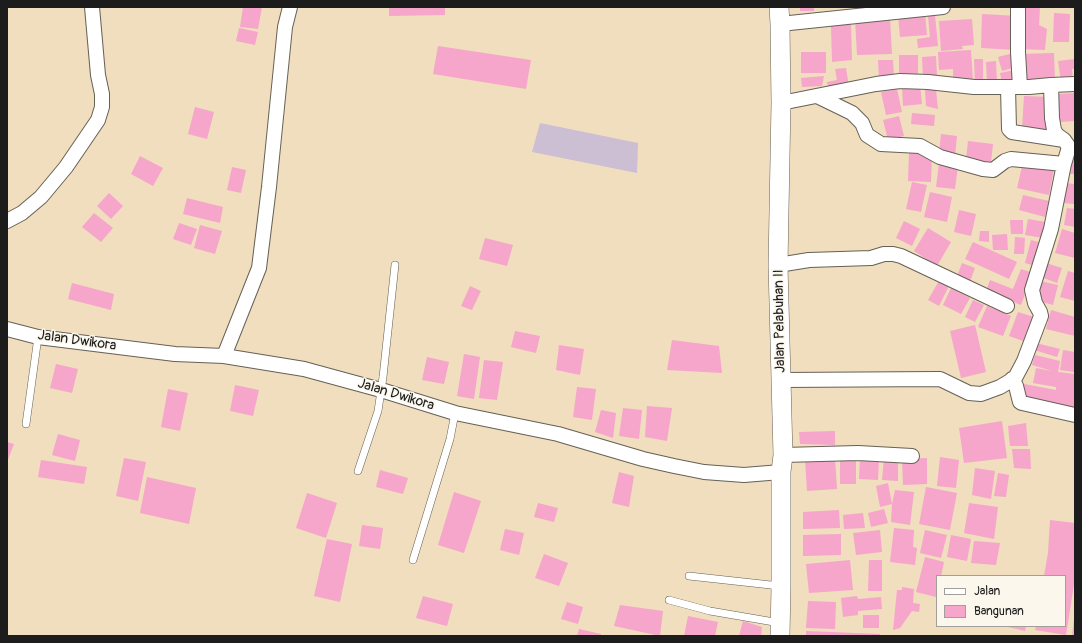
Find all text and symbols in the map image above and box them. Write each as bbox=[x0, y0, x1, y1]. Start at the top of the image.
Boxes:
street label: Jalan Pelabuhan II bbox=[771, 269, 789, 373]
street label: Jalan Dwikora bbox=[37, 327, 117, 355]
street label: Jalan Dwikora bbox=[356, 375, 436, 415]
legend bbox=[936, 575, 1066, 627]
text: Jalan bbox=[974, 584, 1000, 599]
text: Bangunan bbox=[974, 604, 1024, 619]

